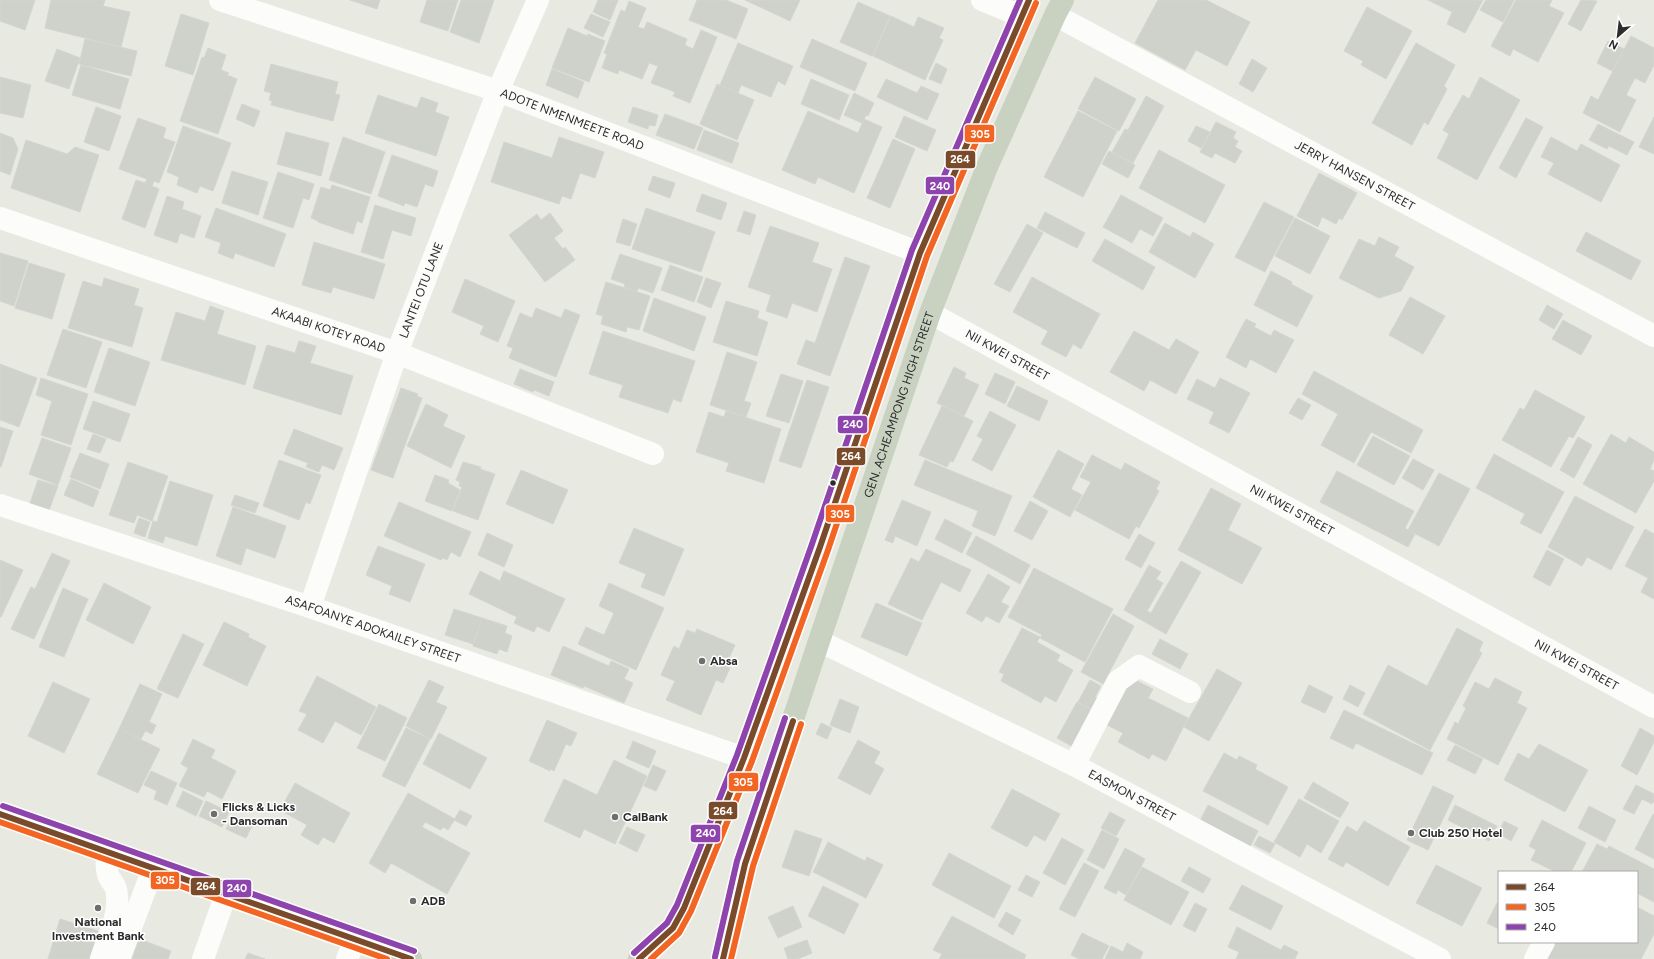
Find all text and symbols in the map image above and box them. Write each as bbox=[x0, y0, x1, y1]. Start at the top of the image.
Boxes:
north arrow bbox=[1598, 16, 1638, 56]
text: N bbox=[1607, 37, 1620, 52]
street label: ADOTE NMENMEETE ROAD bbox=[499, 86, 646, 153]
line badge: 305 bbox=[964, 124, 995, 143]
text: 305 bbox=[970, 128, 990, 141]
street label: JERRY HANSEN STREET bbox=[1292, 138, 1417, 214]
line badge: 264 bbox=[945, 150, 976, 169]
text: 264 bbox=[950, 153, 970, 166]
line badge: 240 bbox=[925, 176, 955, 195]
text: 240 bbox=[930, 180, 950, 193]
street label: LANTEI OTU LANE bbox=[396, 240, 446, 340]
street label: AKAABI KOTEY ROAD bbox=[270, 304, 387, 355]
street label: GEN. ACHEAMPONG HIGH STREET bbox=[861, 310, 937, 499]
street label: NII KWEI STREET bbox=[963, 327, 1052, 384]
line badge: 240 bbox=[837, 415, 868, 434]
text: 240 bbox=[843, 418, 863, 431]
line badge: 264 bbox=[836, 447, 866, 466]
text: 264 bbox=[841, 450, 861, 463]
unlabelled marker bbox=[828, 478, 838, 488]
street label: NII KWEI STREET bbox=[1248, 481, 1337, 539]
line badge: 305 bbox=[825, 504, 855, 523]
text: 305 bbox=[830, 508, 850, 521]
street label: ASAFOANYE ADOKAILEY STREET bbox=[283, 592, 463, 666]
street label: NII KWEI STREET bbox=[1532, 636, 1621, 693]
place label: Absa bbox=[710, 654, 738, 668]
marker: Absa bbox=[697, 656, 707, 666]
street label: EASMON STREET bbox=[1086, 767, 1178, 825]
line badge: 305 bbox=[728, 772, 759, 792]
text: 305 bbox=[733, 776, 753, 789]
place label: Flicks & Licks - Dansoman bbox=[222, 800, 295, 828]
line badge: 264 bbox=[708, 801, 738, 820]
text: 264 bbox=[713, 805, 733, 818]
marker: Flicks & Licks - Dansoman bbox=[209, 809, 219, 819]
place label: CalBank bbox=[623, 810, 669, 824]
marker: CalBank bbox=[610, 812, 620, 822]
line badge: 240 bbox=[690, 824, 721, 843]
place label: Club 250 Hotel bbox=[1419, 826, 1502, 840]
text: 240 bbox=[696, 827, 716, 840]
marker: Club 250 Hotel bbox=[1406, 828, 1416, 838]
line badge: 305 bbox=[150, 871, 180, 890]
legend bbox=[1498, 871, 1638, 943]
text: 305 bbox=[155, 874, 175, 887]
line badge: 264 bbox=[190, 877, 221, 896]
line badge: 240 bbox=[222, 879, 252, 898]
text: 264 bbox=[196, 880, 216, 893]
text: 264 bbox=[1534, 880, 1556, 894]
text: 240 bbox=[227, 882, 247, 895]
place label: ADB bbox=[421, 894, 445, 908]
marker: ADB bbox=[408, 896, 418, 906]
text: 305 bbox=[1534, 900, 1555, 914]
marker: National Investment Bank bbox=[93, 903, 103, 913]
place label: National Investment Bank bbox=[52, 915, 145, 943]
text: 240 bbox=[1534, 920, 1556, 934]

